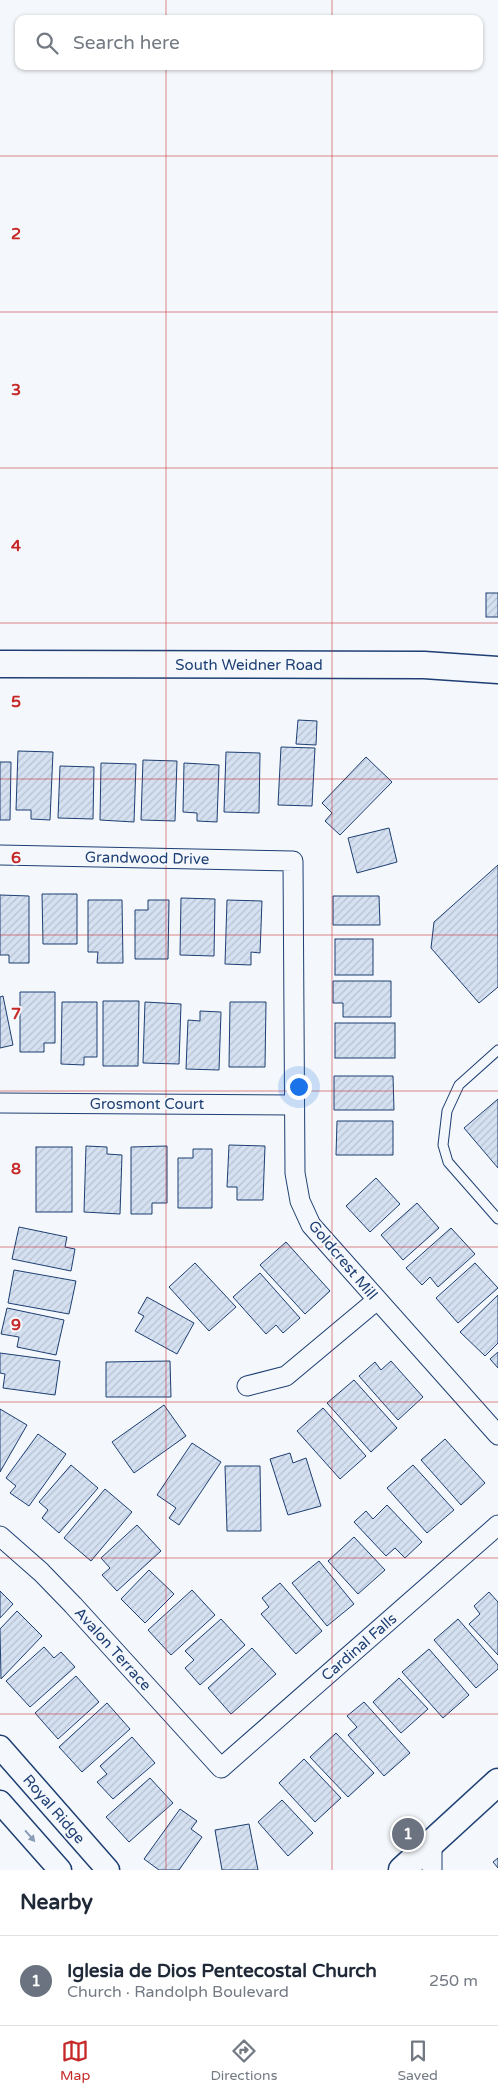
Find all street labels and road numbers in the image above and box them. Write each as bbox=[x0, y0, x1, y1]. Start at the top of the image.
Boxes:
street label: South Weidner Road bbox=[175, 656, 323, 674]
street label: Grandwood Drive bbox=[85, 848, 209, 868]
street label: Grosmont Court bbox=[90, 1095, 205, 1113]
street label: Goldcrest Mill bbox=[305, 1217, 381, 1303]
street label: Avalon Terrace bbox=[71, 1604, 155, 1694]
street label: Cardinal Falls bbox=[318, 1609, 400, 1685]
street label: Royal Ridge bbox=[19, 1771, 89, 1847]

